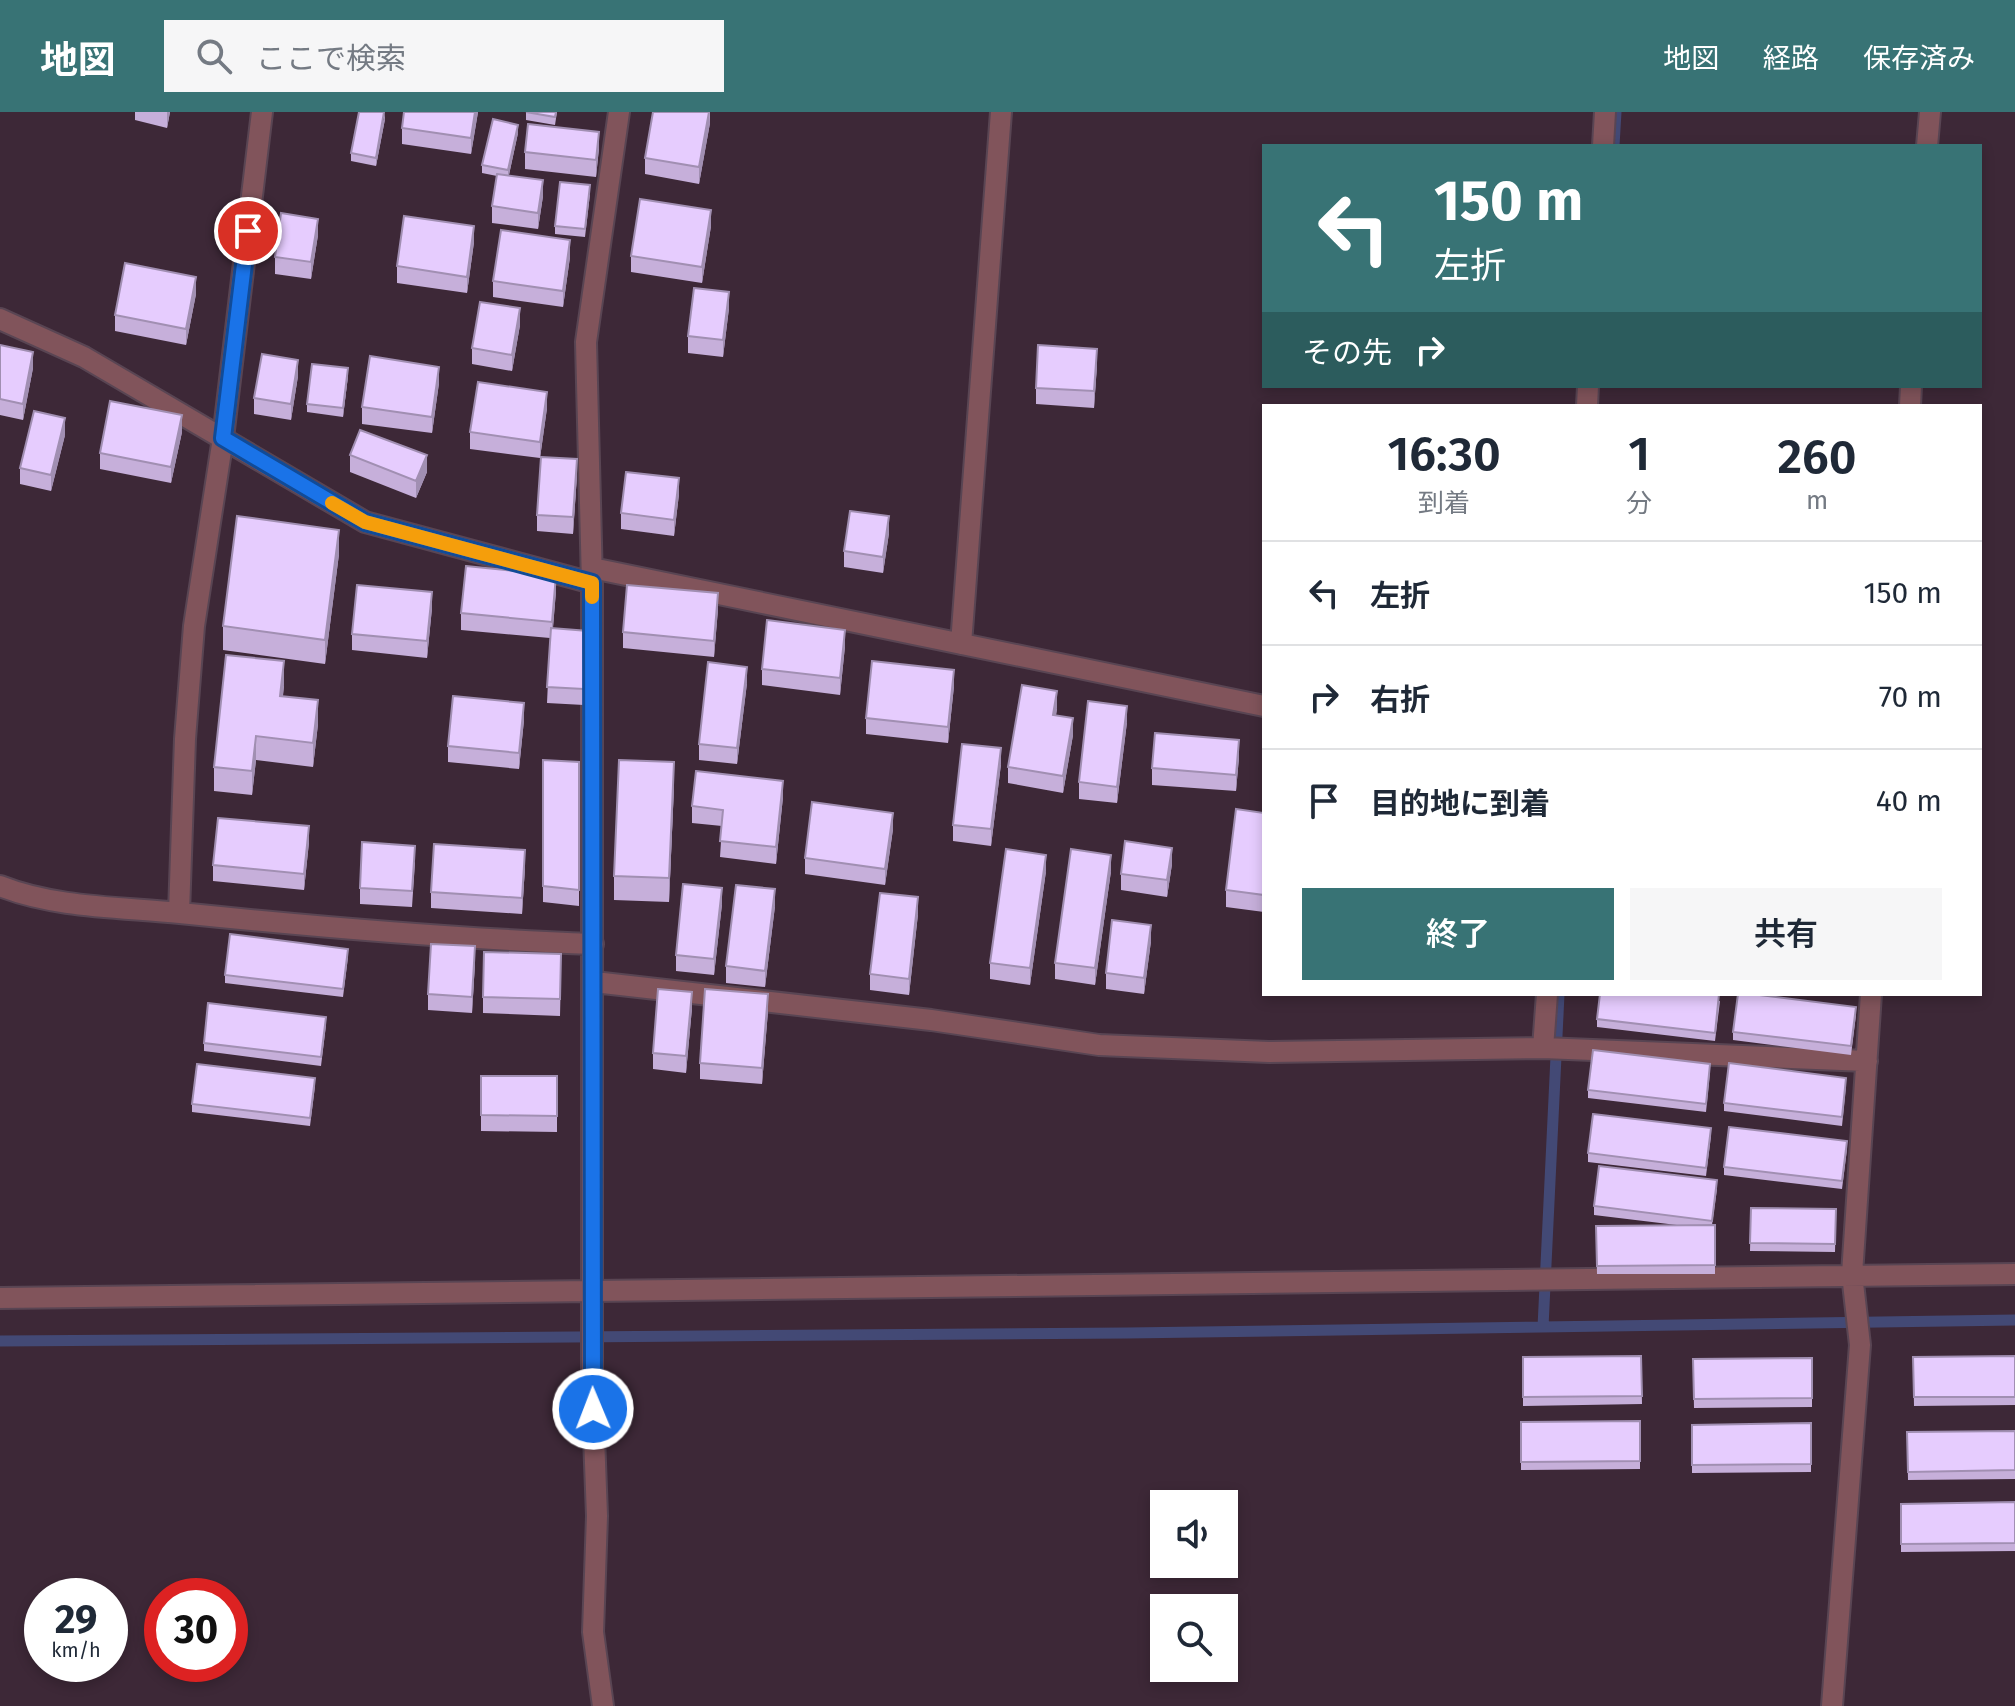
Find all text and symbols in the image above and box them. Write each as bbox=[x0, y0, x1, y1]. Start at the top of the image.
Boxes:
search box bbox=[164, 20, 724, 92]
icon: search bbox=[192, 34, 236, 78]
text: 地図 bbox=[40, 37, 116, 83]
text: ここで検索 bbox=[256, 41, 406, 77]
text: 地図 bbox=[1663, 42, 1719, 75]
text: 経路 bbox=[1763, 42, 1819, 75]
text: 保存済み bbox=[1863, 42, 1975, 75]
text: 150 m bbox=[1434, 168, 1583, 235]
icon: left bbox=[1302, 176, 1406, 280]
pin bbox=[214, 197, 282, 265]
icon: arrive bbox=[226, 209, 270, 253]
text: 左折 bbox=[1434, 244, 1506, 288]
icon: right bbox=[1408, 328, 1452, 372]
text: その先 bbox=[1302, 335, 1392, 371]
text: 16:30 bbox=[1387, 425, 1501, 483]
text: 1 bbox=[1628, 425, 1650, 483]
text: 260 bbox=[1778, 428, 1857, 486]
text: m bbox=[1806, 485, 1828, 516]
text: 到着 bbox=[1418, 488, 1470, 519]
text: 分 bbox=[1626, 488, 1652, 519]
icon: left bbox=[1302, 571, 1346, 615]
text: 150 m bbox=[1864, 575, 1942, 611]
text: 左折 bbox=[1370, 578, 1430, 614]
icon: right bbox=[1302, 675, 1346, 719]
text: 70 m bbox=[1879, 679, 1942, 715]
text: 右折 bbox=[1370, 682, 1430, 718]
icon: arrive bbox=[1302, 779, 1346, 823]
text: 40 m bbox=[1876, 783, 1942, 819]
text: 目的地に到着 bbox=[1370, 786, 1550, 822]
button: 終了 bbox=[1302, 888, 1614, 980]
button: 共有 bbox=[1630, 888, 1942, 980]
position arrow bbox=[551, 1367, 635, 1451]
map controls bbox=[1150, 1490, 1238, 1682]
button: sound bbox=[1150, 1490, 1238, 1578]
speed limit sign: 30 bbox=[144, 1578, 248, 1682]
button: search bbox=[1150, 1594, 1238, 1682]
text: 29 bbox=[55, 1596, 97, 1644]
text: km/h bbox=[51, 1638, 101, 1662]

